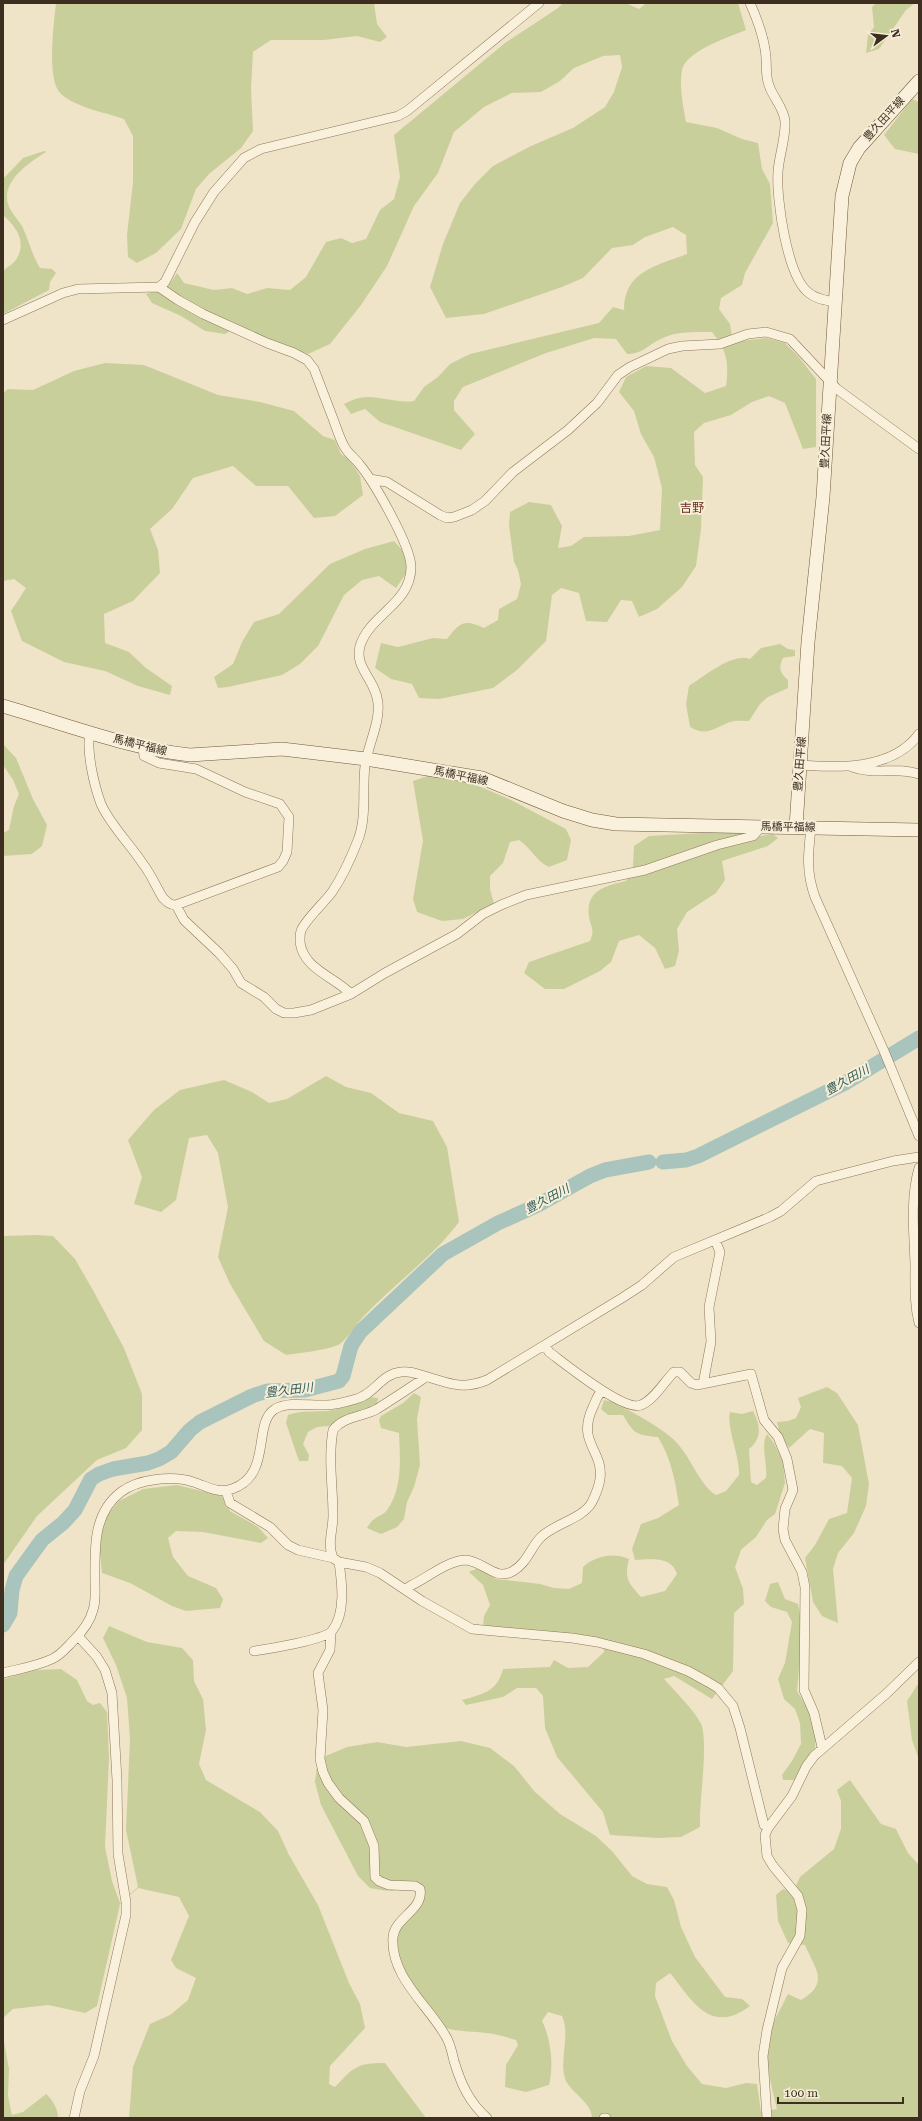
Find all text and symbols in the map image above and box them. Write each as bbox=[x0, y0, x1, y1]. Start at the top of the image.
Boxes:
north arrow bbox=[866, 16, 906, 56]
text: N bbox=[888, 28, 903, 40]
street label: 豊久田平線 bbox=[861, 94, 907, 144]
street label: 豊久田平線 bbox=[818, 413, 834, 469]
district label: 吉野 bbox=[680, 501, 704, 515]
street label: 馬橋平福線 bbox=[112, 732, 168, 758]
street label: 豊久田平線 bbox=[792, 736, 808, 792]
street label: 馬橋平福線 bbox=[433, 764, 489, 788]
street label: 馬橋平福線 bbox=[760, 820, 816, 834]
water label: 豊久田川 bbox=[823, 1061, 873, 1098]
water label: 豊久田川 bbox=[523, 1181, 573, 1216]
water label: 豊久田川 bbox=[264, 1380, 316, 1400]
scale bar bbox=[778, 2079, 903, 2105]
text: 100 m bbox=[784, 2086, 818, 2100]

